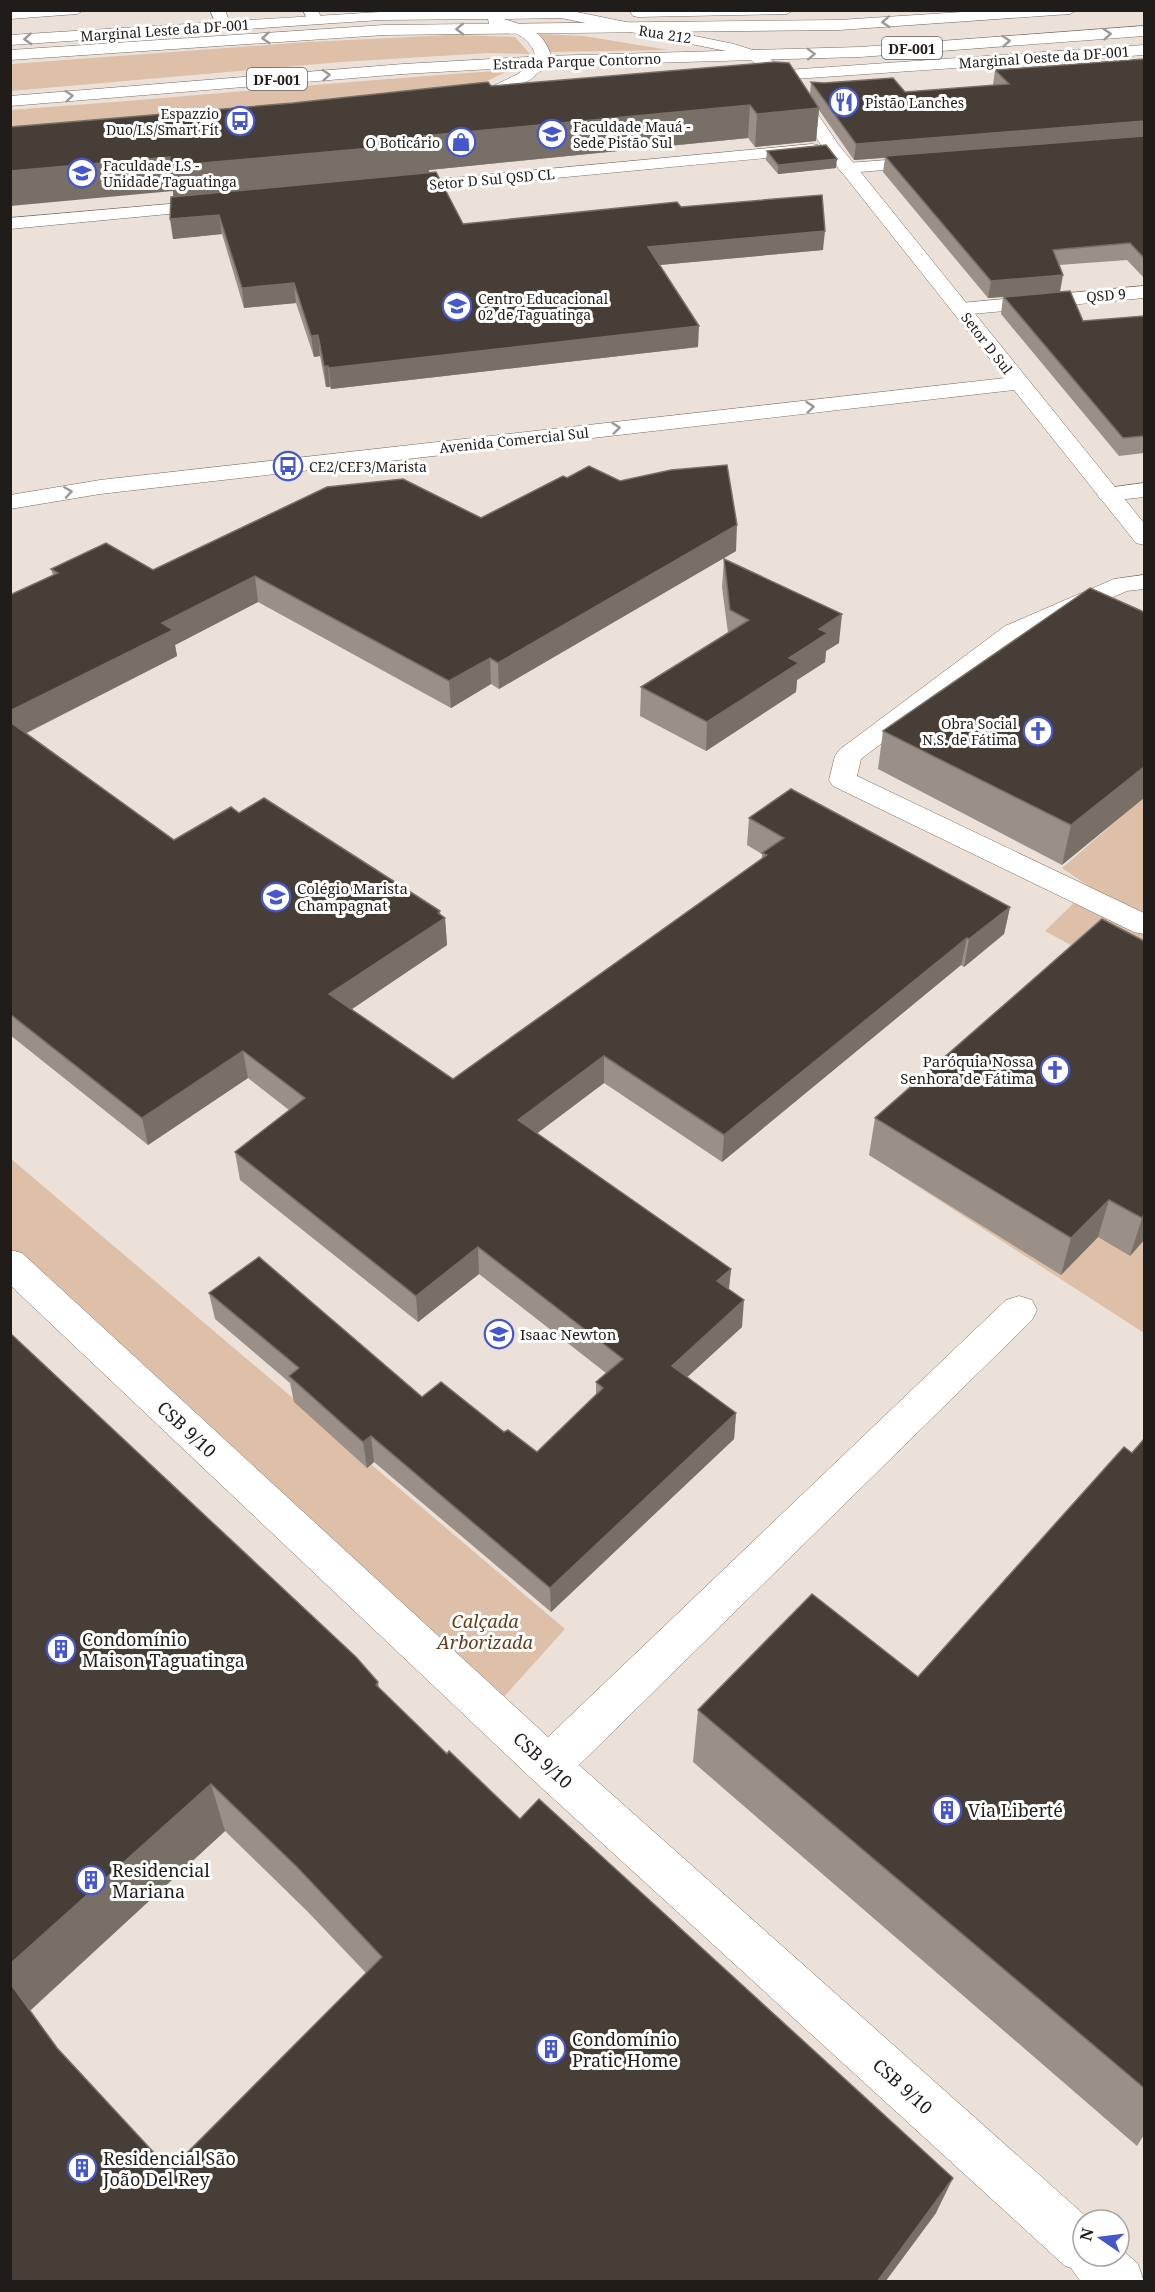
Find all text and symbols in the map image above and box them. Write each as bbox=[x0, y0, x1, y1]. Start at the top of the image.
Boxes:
street label: Marginal Leste da DF-001 bbox=[80, 15, 250, 45]
one-way arrow bbox=[881, 16, 890, 29]
street label: Rua 212 bbox=[637, 20, 693, 48]
one-way arrow bbox=[456, 23, 465, 35]
one-way arrow bbox=[1103, 27, 1112, 40]
one-way arrow bbox=[261, 31, 270, 44]
one-way arrow bbox=[24, 32, 33, 45]
one-way arrow bbox=[1001, 35, 1010, 48]
road number: DF-001 bbox=[882, 37, 942, 59]
street label: Marginal Oeste da DF-001 bbox=[958, 42, 1130, 72]
one-way arrow bbox=[807, 47, 816, 60]
street label: Estrada Parque Contorno bbox=[493, 49, 661, 73]
road number: DF-001 bbox=[247, 68, 307, 90]
one-way arrow bbox=[321, 69, 330, 82]
restaurant icon: Pistão Lanches bbox=[828, 86, 860, 118]
one-way arrow bbox=[64, 90, 73, 103]
place label: Pistão Lanches bbox=[865, 93, 964, 112]
place label: Espazzio Duo/LS/Smart Fit bbox=[106, 104, 219, 139]
bus stop icon: Espazzio Duo/LS/Smart Fit bbox=[224, 105, 256, 137]
place label: Faculdade Mauá - Sede Pistão Sul bbox=[573, 117, 691, 152]
school or university icon: Faculdade Mauá - Sede Pistão Sul bbox=[536, 118, 568, 150]
shop icon: O Boticário bbox=[445, 126, 477, 158]
place label: O Boticário bbox=[365, 133, 440, 152]
place label: Faculdade LS - Unidade Taguatinga bbox=[103, 156, 237, 191]
school or university icon: Faculdade LS - Unidade Taguatinga bbox=[66, 157, 98, 189]
street label: Setor D Sul QSD CL bbox=[429, 164, 556, 194]
street label: QSD 9 bbox=[1085, 284, 1127, 306]
place label: Centro Educacional 02 de Taguatinga bbox=[478, 289, 609, 324]
school or university icon: Centro Educacional 02 de Taguatinga bbox=[441, 290, 473, 322]
street label: Setor D Sul bbox=[957, 308, 1017, 378]
one-way arrow bbox=[806, 401, 815, 413]
street label: Avenida Comercial Sul bbox=[438, 423, 590, 457]
one-way arrow bbox=[612, 423, 621, 435]
bus stop icon: CE2/CEF3/Marista bbox=[272, 450, 304, 482]
place label: CE2/CEF3/Marista bbox=[309, 457, 427, 476]
one-way arrow bbox=[63, 486, 73, 498]
place label: Obra Social N.S. de Fátima bbox=[922, 714, 1018, 749]
church icon: Obra Social N.S. de Fátima bbox=[1022, 715, 1054, 747]
place label: Colégio Marista Champagnat bbox=[297, 878, 408, 915]
school or university icon: Colégio Marista Champagnat bbox=[260, 881, 292, 913]
place label: Paróquia Nossa Senhora de Fátima bbox=[900, 1051, 1034, 1088]
church icon: Paróquia Nossa Senhora de Fátima bbox=[1039, 1054, 1071, 1086]
school or university icon: Isaac Newton bbox=[483, 1318, 515, 1350]
place label: Isaac Newton bbox=[520, 1324, 617, 1344]
street label: CSB 9/10 bbox=[152, 1395, 222, 1463]
park label: Calçada Arborizada bbox=[435, 1609, 534, 1654]
place label: Condomínio Maison Taguatinga bbox=[82, 1627, 245, 1672]
building icon: Condomínio Maison Taguatinga bbox=[45, 1633, 77, 1665]
street label: CSB 9/10 bbox=[508, 1726, 578, 1794]
building icon: Via Liberté bbox=[931, 1794, 963, 1826]
place label: Via Liberté bbox=[968, 1798, 1063, 1822]
place label: Residencial Mariana bbox=[112, 1858, 210, 1903]
building icon: Residencial Mariana bbox=[75, 1864, 107, 1896]
place label: Condomínio Pratic Home bbox=[572, 2027, 678, 2072]
building icon: Condomínio Pratic Home bbox=[535, 2033, 567, 2065]
street label: CSB 9/10 bbox=[868, 2053, 938, 2119]
place label: Residencial São João Del Rey bbox=[102, 2146, 236, 2191]
building icon: Residencial São João Del Rey bbox=[66, 2152, 98, 2184]
north arrow bbox=[1071, 2208, 1131, 2268]
text: N bbox=[1074, 2225, 1099, 2243]

